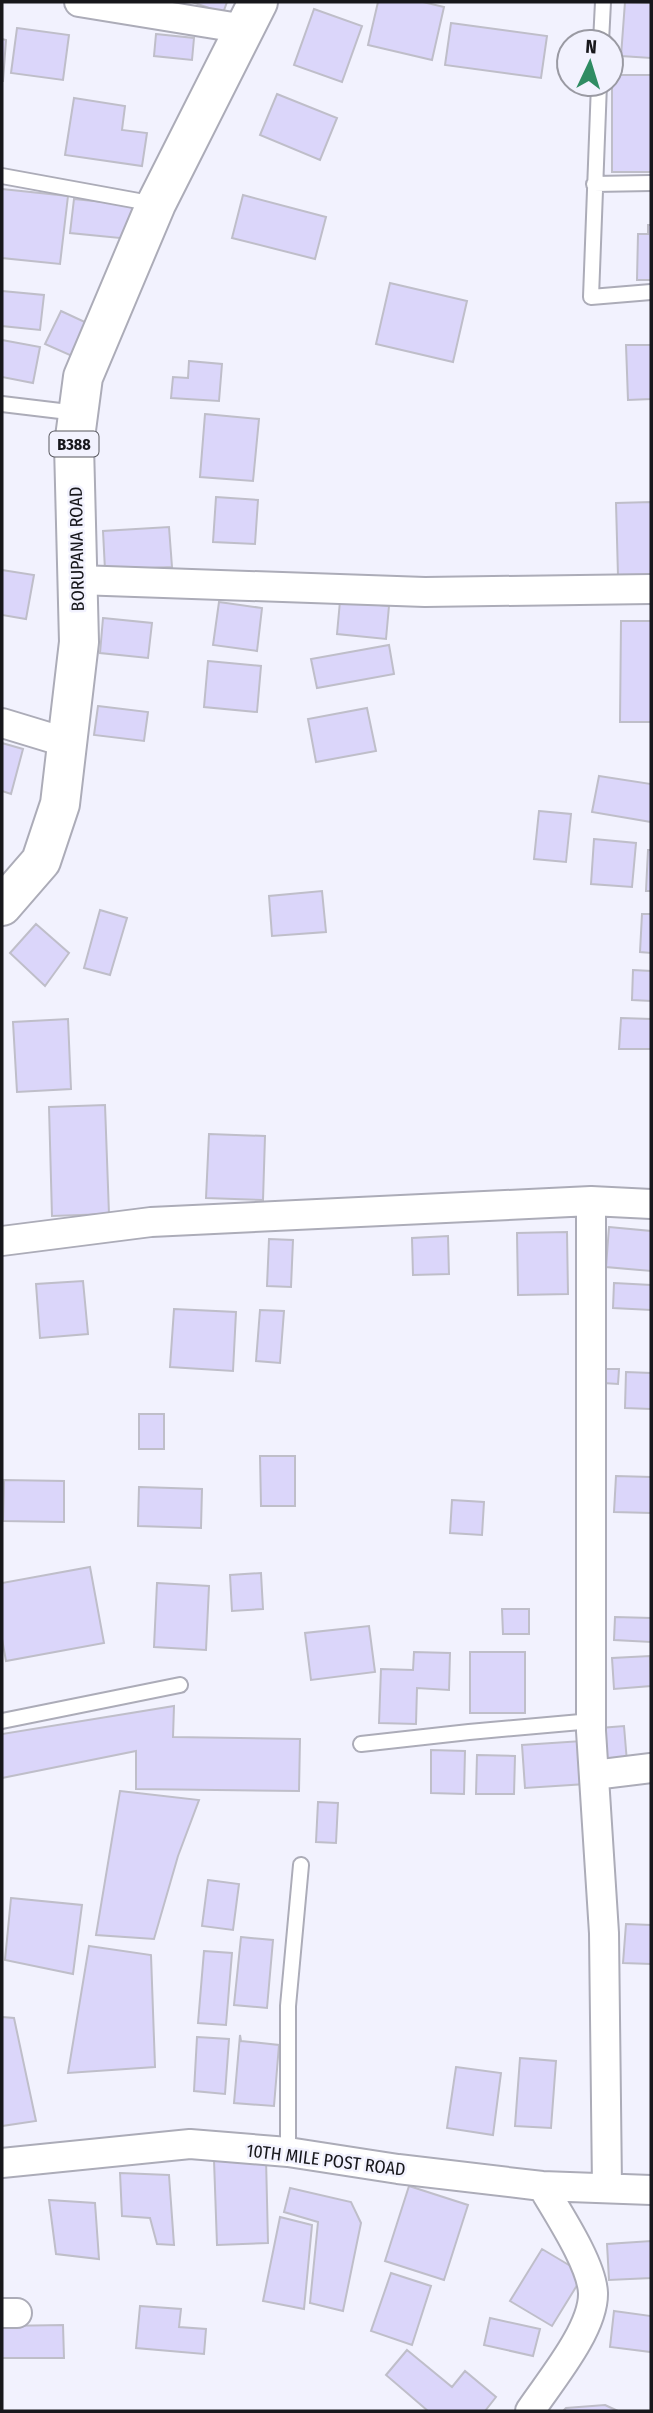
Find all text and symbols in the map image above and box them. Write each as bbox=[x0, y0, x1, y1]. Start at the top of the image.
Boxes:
north arrow bbox=[555, 28, 625, 98]
text: N bbox=[585, 35, 598, 58]
road number: B388 bbox=[50, 432, 98, 457]
street label: BORUPANA ROAD bbox=[65, 487, 89, 611]
street label: 10TH MILE POST ROAD bbox=[245, 2139, 407, 2181]

